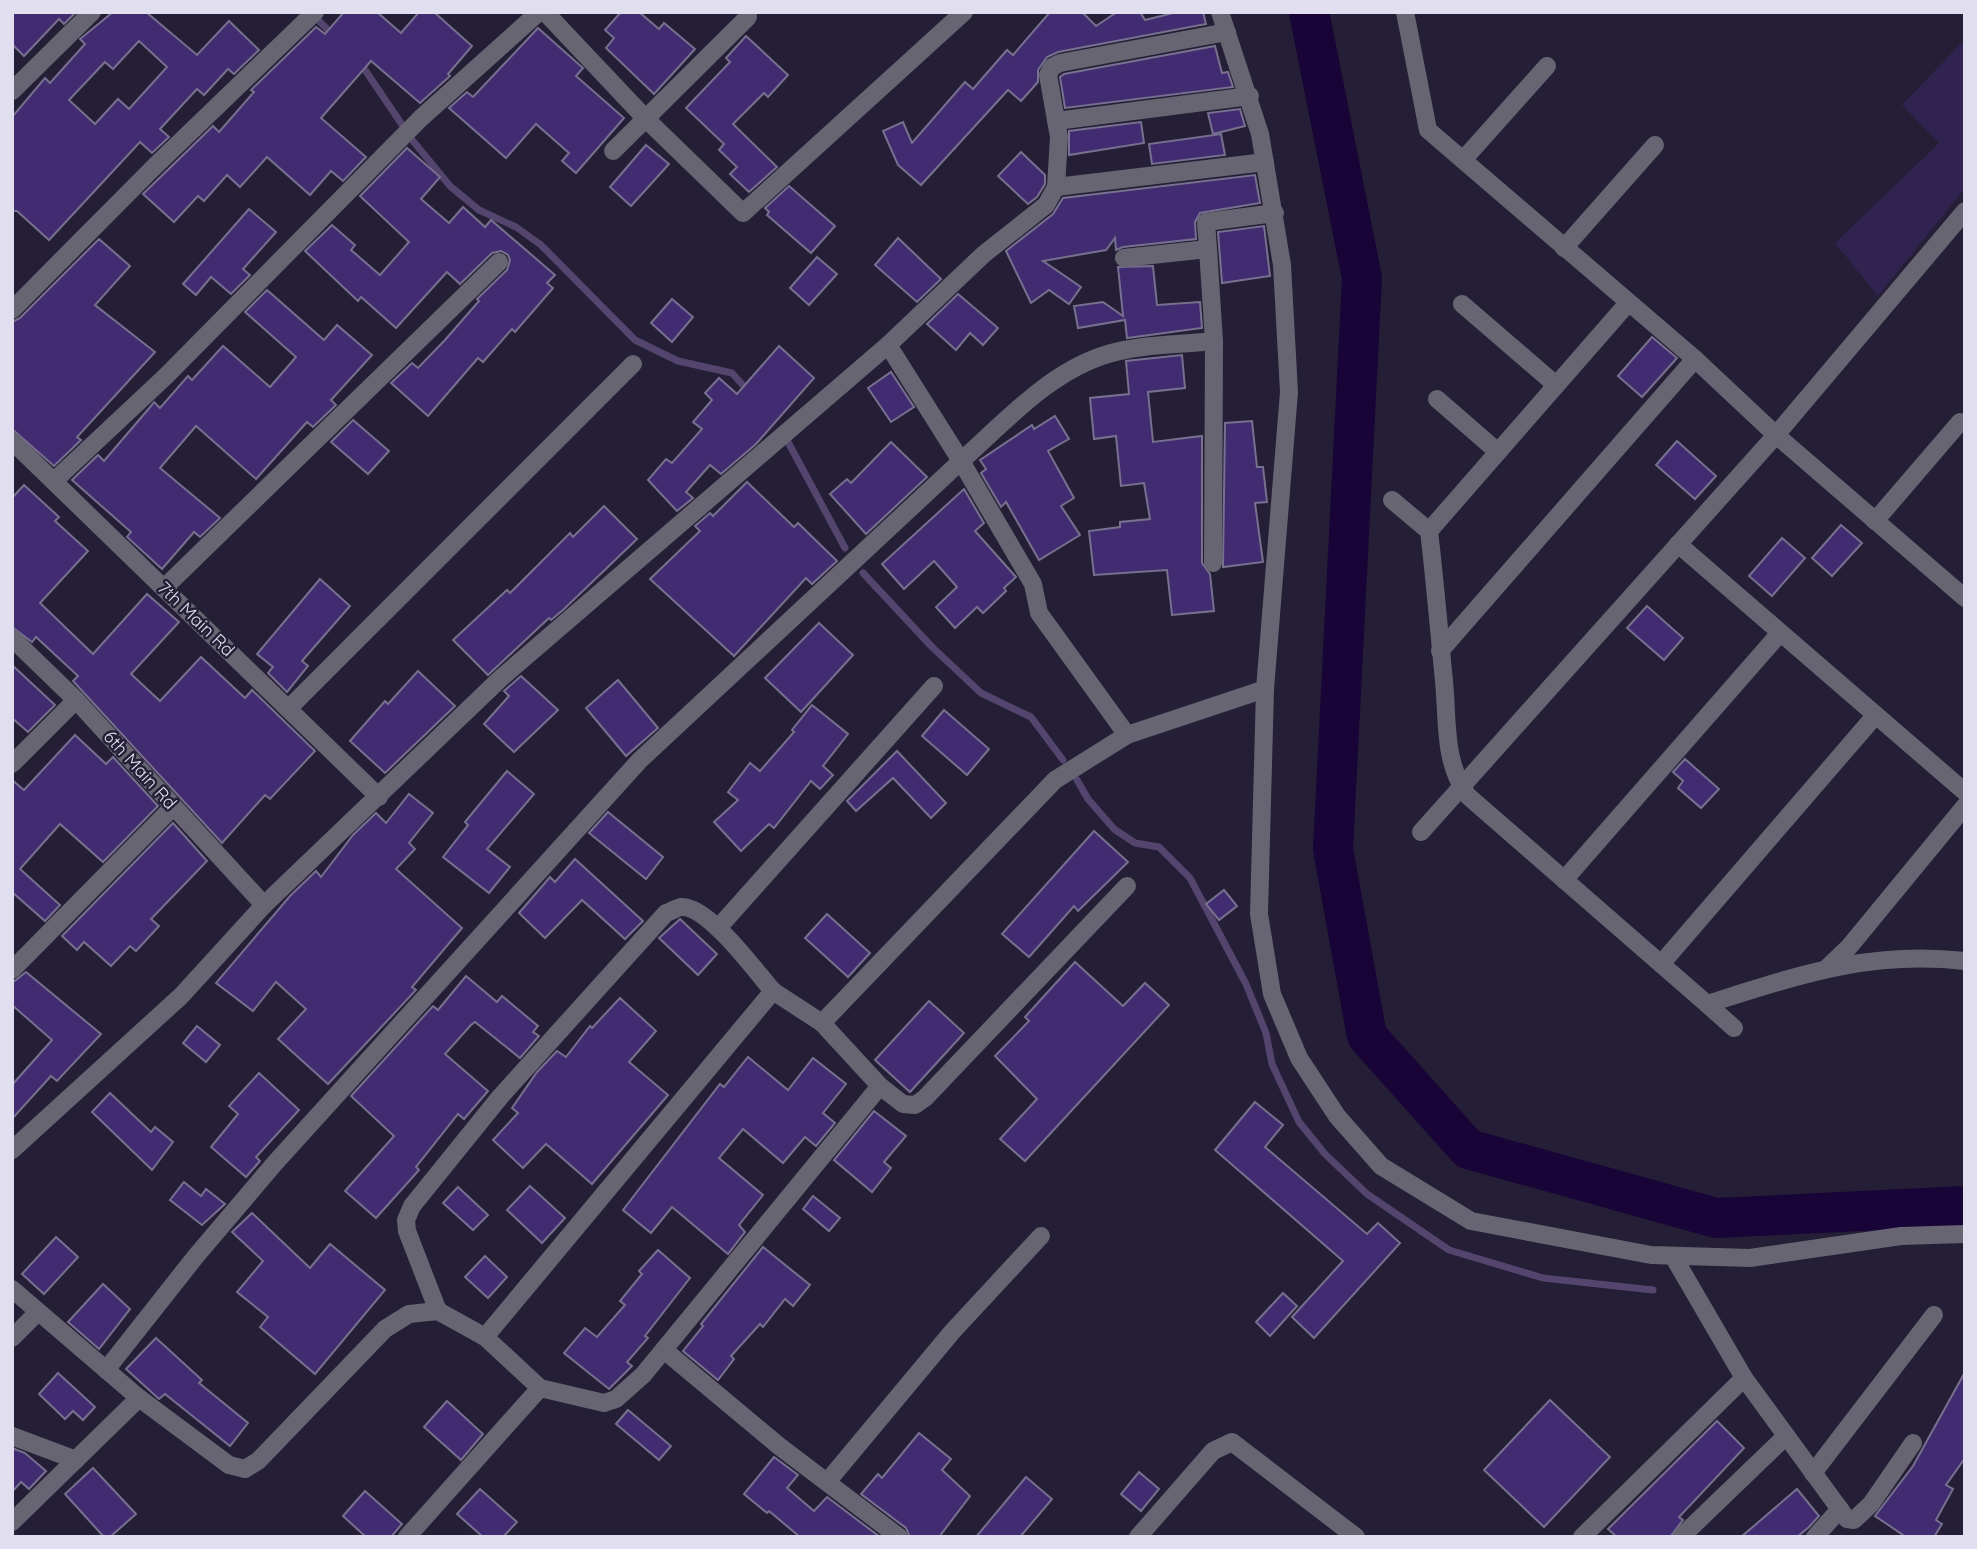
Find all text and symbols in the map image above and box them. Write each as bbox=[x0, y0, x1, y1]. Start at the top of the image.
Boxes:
street label: 7th Main Rd bbox=[153, 576, 240, 661]
street label: 6th Main Rd bbox=[99, 725, 182, 814]

